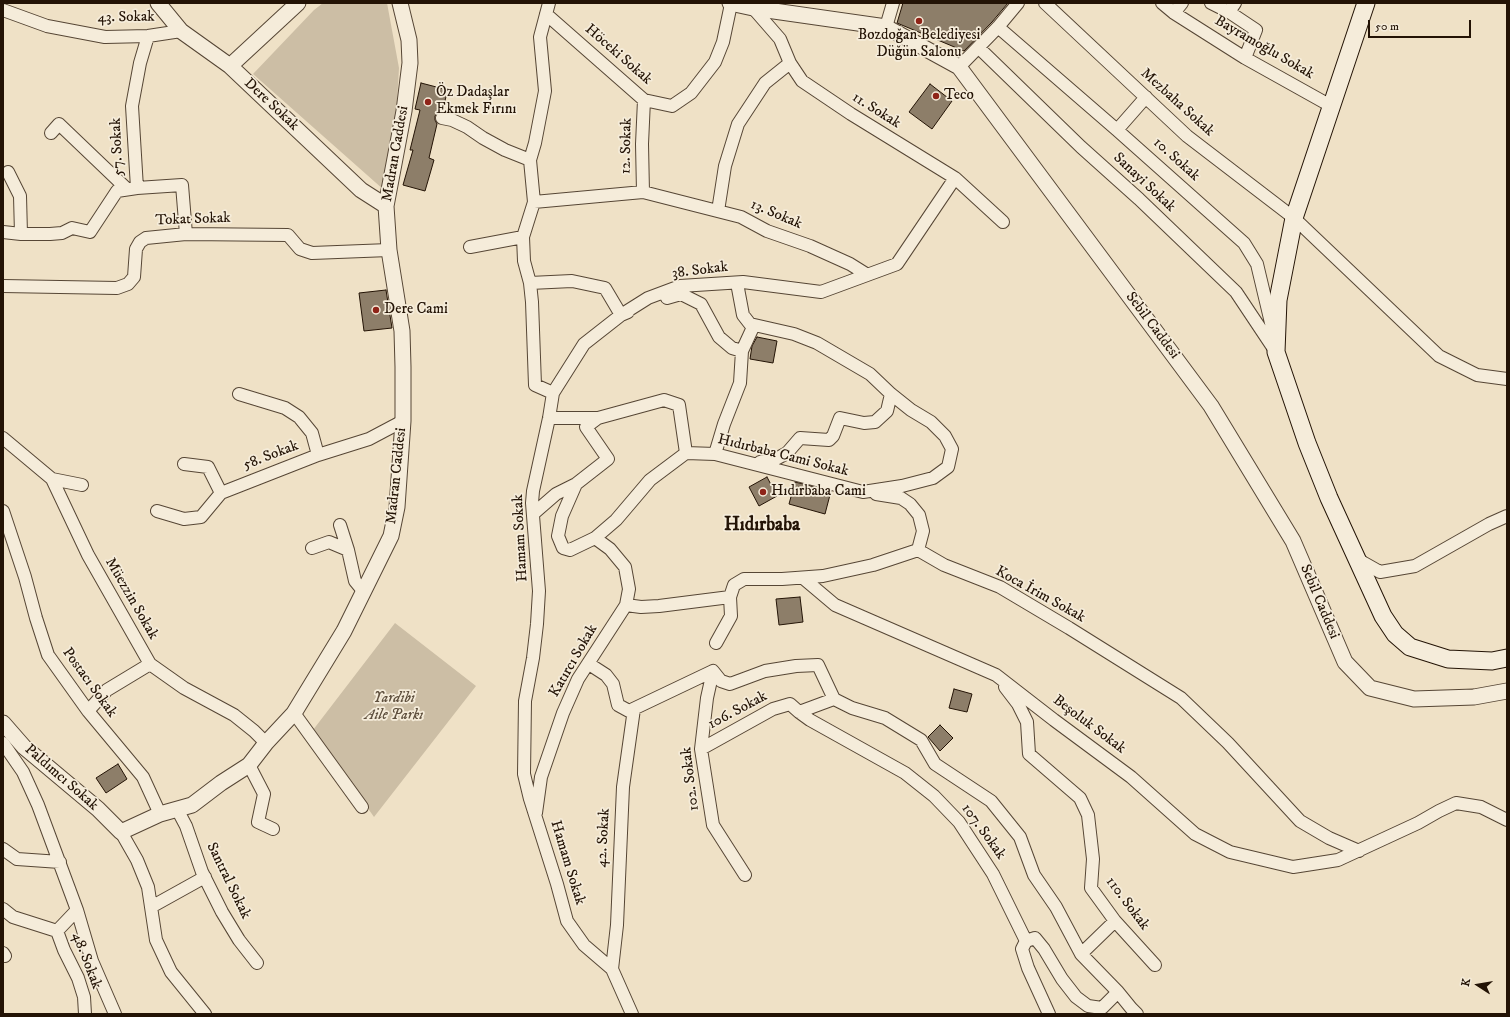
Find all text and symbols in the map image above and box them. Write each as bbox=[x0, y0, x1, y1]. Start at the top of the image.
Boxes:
street label: 43. Sokak bbox=[97, 9, 155, 27]
street label: Bayramoğlu Sokak bbox=[1211, 12, 1317, 84]
scale bar bbox=[1370, 12, 1473, 38]
marker: Bozdoğan Belediyesi Düğün Salonu bbox=[914, 16, 924, 26]
text: 50 m bbox=[1375, 19, 1399, 34]
street label: Höceki Sokak bbox=[581, 21, 655, 89]
place label: Bozdoğan Belediyesi Düğün Salonu bbox=[858, 27, 980, 62]
street label: Mezbaha Sokak bbox=[1136, 65, 1218, 141]
street label: Dere Sokak bbox=[240, 75, 302, 135]
place label: Öz Dadaşlar Ekmek Fırını bbox=[436, 84, 516, 119]
place label: Teco bbox=[944, 87, 974, 105]
street label: 11. Sokak bbox=[848, 89, 904, 133]
marker: Teco bbox=[931, 91, 941, 101]
marker: Öz Dadaşlar Ekmek Fırını bbox=[423, 97, 433, 107]
street label: Madran Caddesi bbox=[379, 105, 413, 203]
street label: 57. Sokak bbox=[107, 117, 129, 177]
street label: 12. Sokak bbox=[618, 118, 636, 174]
street label: 10. Sokak bbox=[1149, 134, 1203, 186]
street label: Sanayi Sokak bbox=[1109, 150, 1179, 216]
street label: 13. Sokak bbox=[748, 196, 804, 234]
street label: Tokat Sokak bbox=[155, 210, 231, 230]
street label: 38. Sokak bbox=[671, 259, 729, 283]
street label: Sebil Caddesi bbox=[1121, 289, 1183, 363]
place label: Dere Cami bbox=[384, 301, 448, 319]
marker: Dere Cami bbox=[371, 305, 381, 315]
street label: Madran Caddesi bbox=[383, 427, 411, 525]
street label: Hıdırbaba Cami Sokak bbox=[716, 431, 850, 481]
street label: 58. Sokak bbox=[241, 437, 301, 475]
place label: Hıdırbaba Cami bbox=[771, 483, 866, 501]
marker: Hıdırbaba Cami bbox=[758, 487, 768, 497]
street label: Hamam Sokak bbox=[510, 494, 532, 582]
district label: Hıdırbaba bbox=[724, 515, 800, 537]
street label: Müezzin Sokak bbox=[100, 555, 162, 643]
street label: Sebil Caddesi bbox=[1295, 562, 1343, 642]
street label: Koca İrim Sokak bbox=[992, 563, 1088, 627]
street label: Katırcı Sokak bbox=[546, 621, 602, 701]
street label: Postacı Sokak bbox=[58, 645, 120, 721]
street label: 106. Sokak bbox=[705, 688, 771, 734]
park label: Yardibi Aile Parkı bbox=[365, 690, 423, 725]
street label: Beşoluk Sokak bbox=[1049, 692, 1129, 758]
street label: Paldımcı Sokak bbox=[20, 741, 102, 815]
street label: 102. Sokak bbox=[678, 746, 704, 812]
street label: 107. Sokak bbox=[957, 801, 1009, 863]
street label: 42. Sokak bbox=[593, 808, 615, 868]
street label: Hamam Sokak bbox=[546, 819, 588, 907]
street label: Santral Sokak bbox=[202, 840, 254, 922]
street label: 110. Sokak bbox=[1101, 874, 1153, 934]
street label: 48. Sokak bbox=[67, 930, 105, 992]
north arrow bbox=[1458, 965, 1498, 1005]
text: K bbox=[1459, 977, 1474, 988]

